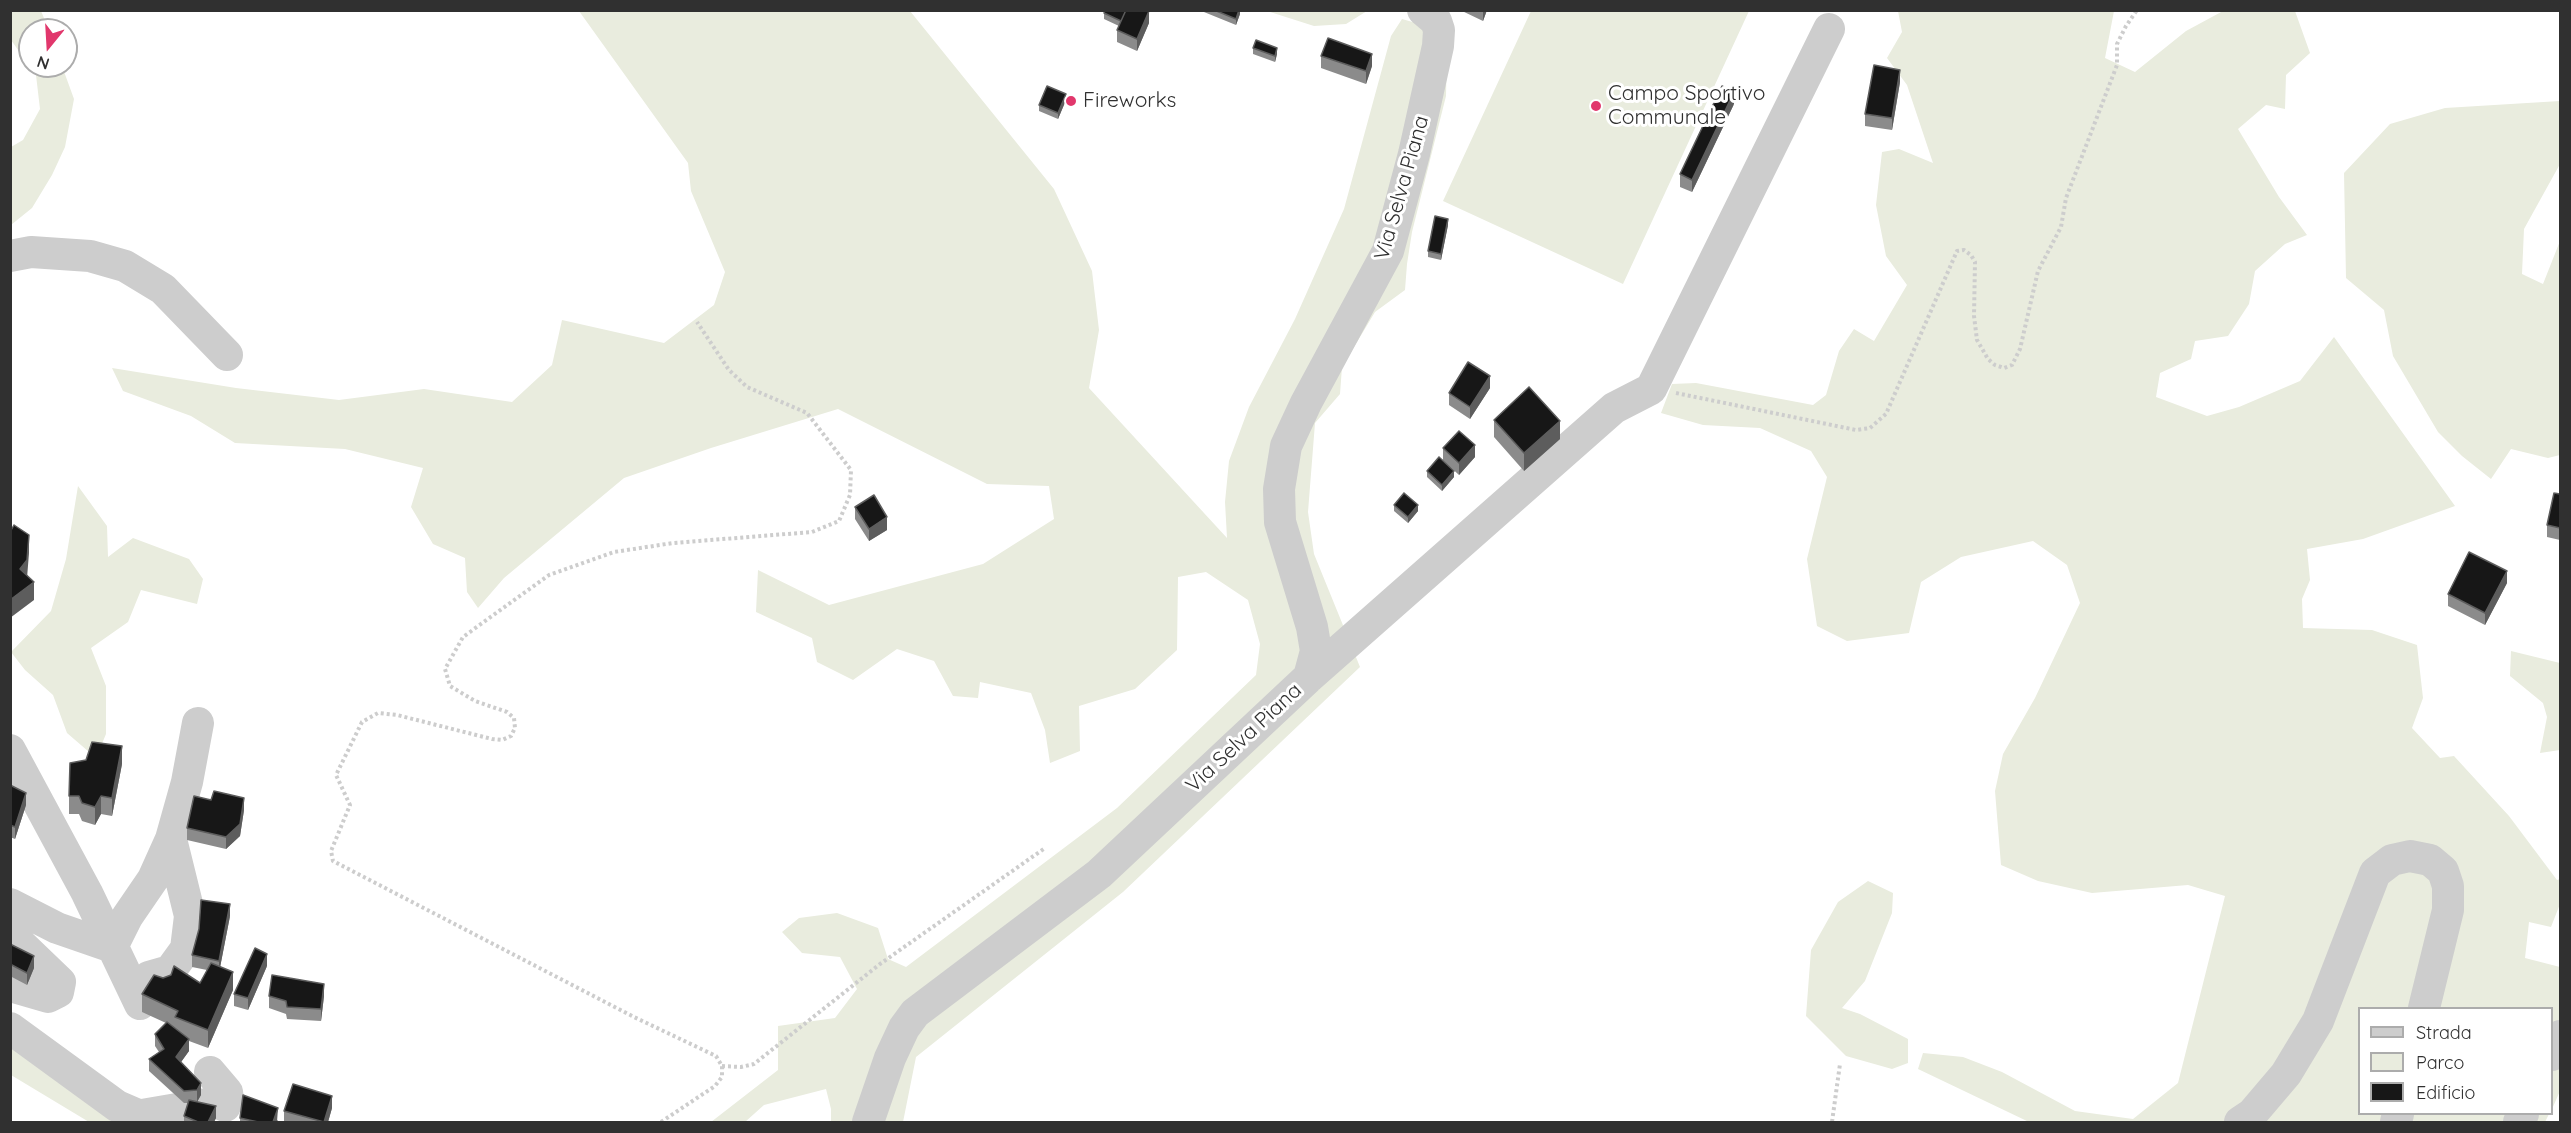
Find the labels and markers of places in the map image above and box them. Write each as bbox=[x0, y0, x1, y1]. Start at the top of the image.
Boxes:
place label: Campo Sportivo Communale bbox=[1608, 81, 1765, 131]
place label: Fireworks bbox=[1083, 88, 1176, 114]
marker: Fireworks bbox=[1064, 94, 1078, 108]
marker: Campo Sportivo Communale bbox=[1589, 99, 1603, 113]

